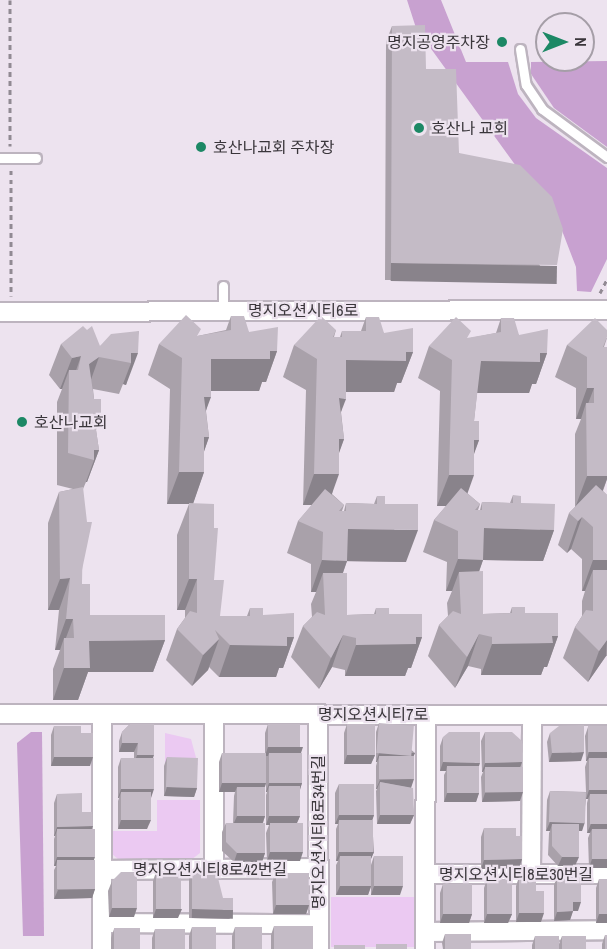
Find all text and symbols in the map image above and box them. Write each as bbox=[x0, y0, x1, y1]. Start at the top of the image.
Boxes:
north arrow bbox=[535, 12, 595, 72]
place label: 명지공영주차장 bbox=[387, 32, 490, 52]
marker: 명지공영주차장 bbox=[495, 35, 509, 49]
text: N bbox=[570, 37, 592, 47]
place label: 호산나 교회 bbox=[431, 118, 508, 138]
marker: 호산나 교회 bbox=[412, 121, 426, 135]
place label: 호산나교회 주차장 bbox=[213, 137, 334, 157]
marker: 호산나교회 주차장 bbox=[194, 140, 208, 154]
street label: 명지오션시티6로 bbox=[248, 300, 358, 320]
place label: 호산나교회 bbox=[34, 412, 108, 432]
marker: 호산나교회 bbox=[15, 415, 29, 429]
street label: 명지오션시티7로 bbox=[318, 704, 428, 724]
street label: 명지오션시티8로34번길 bbox=[308, 755, 328, 909]
street label: 명지오션시티8로42번길 bbox=[133, 859, 287, 879]
street label: 명지오션시티8로30번길 bbox=[439, 864, 593, 884]

